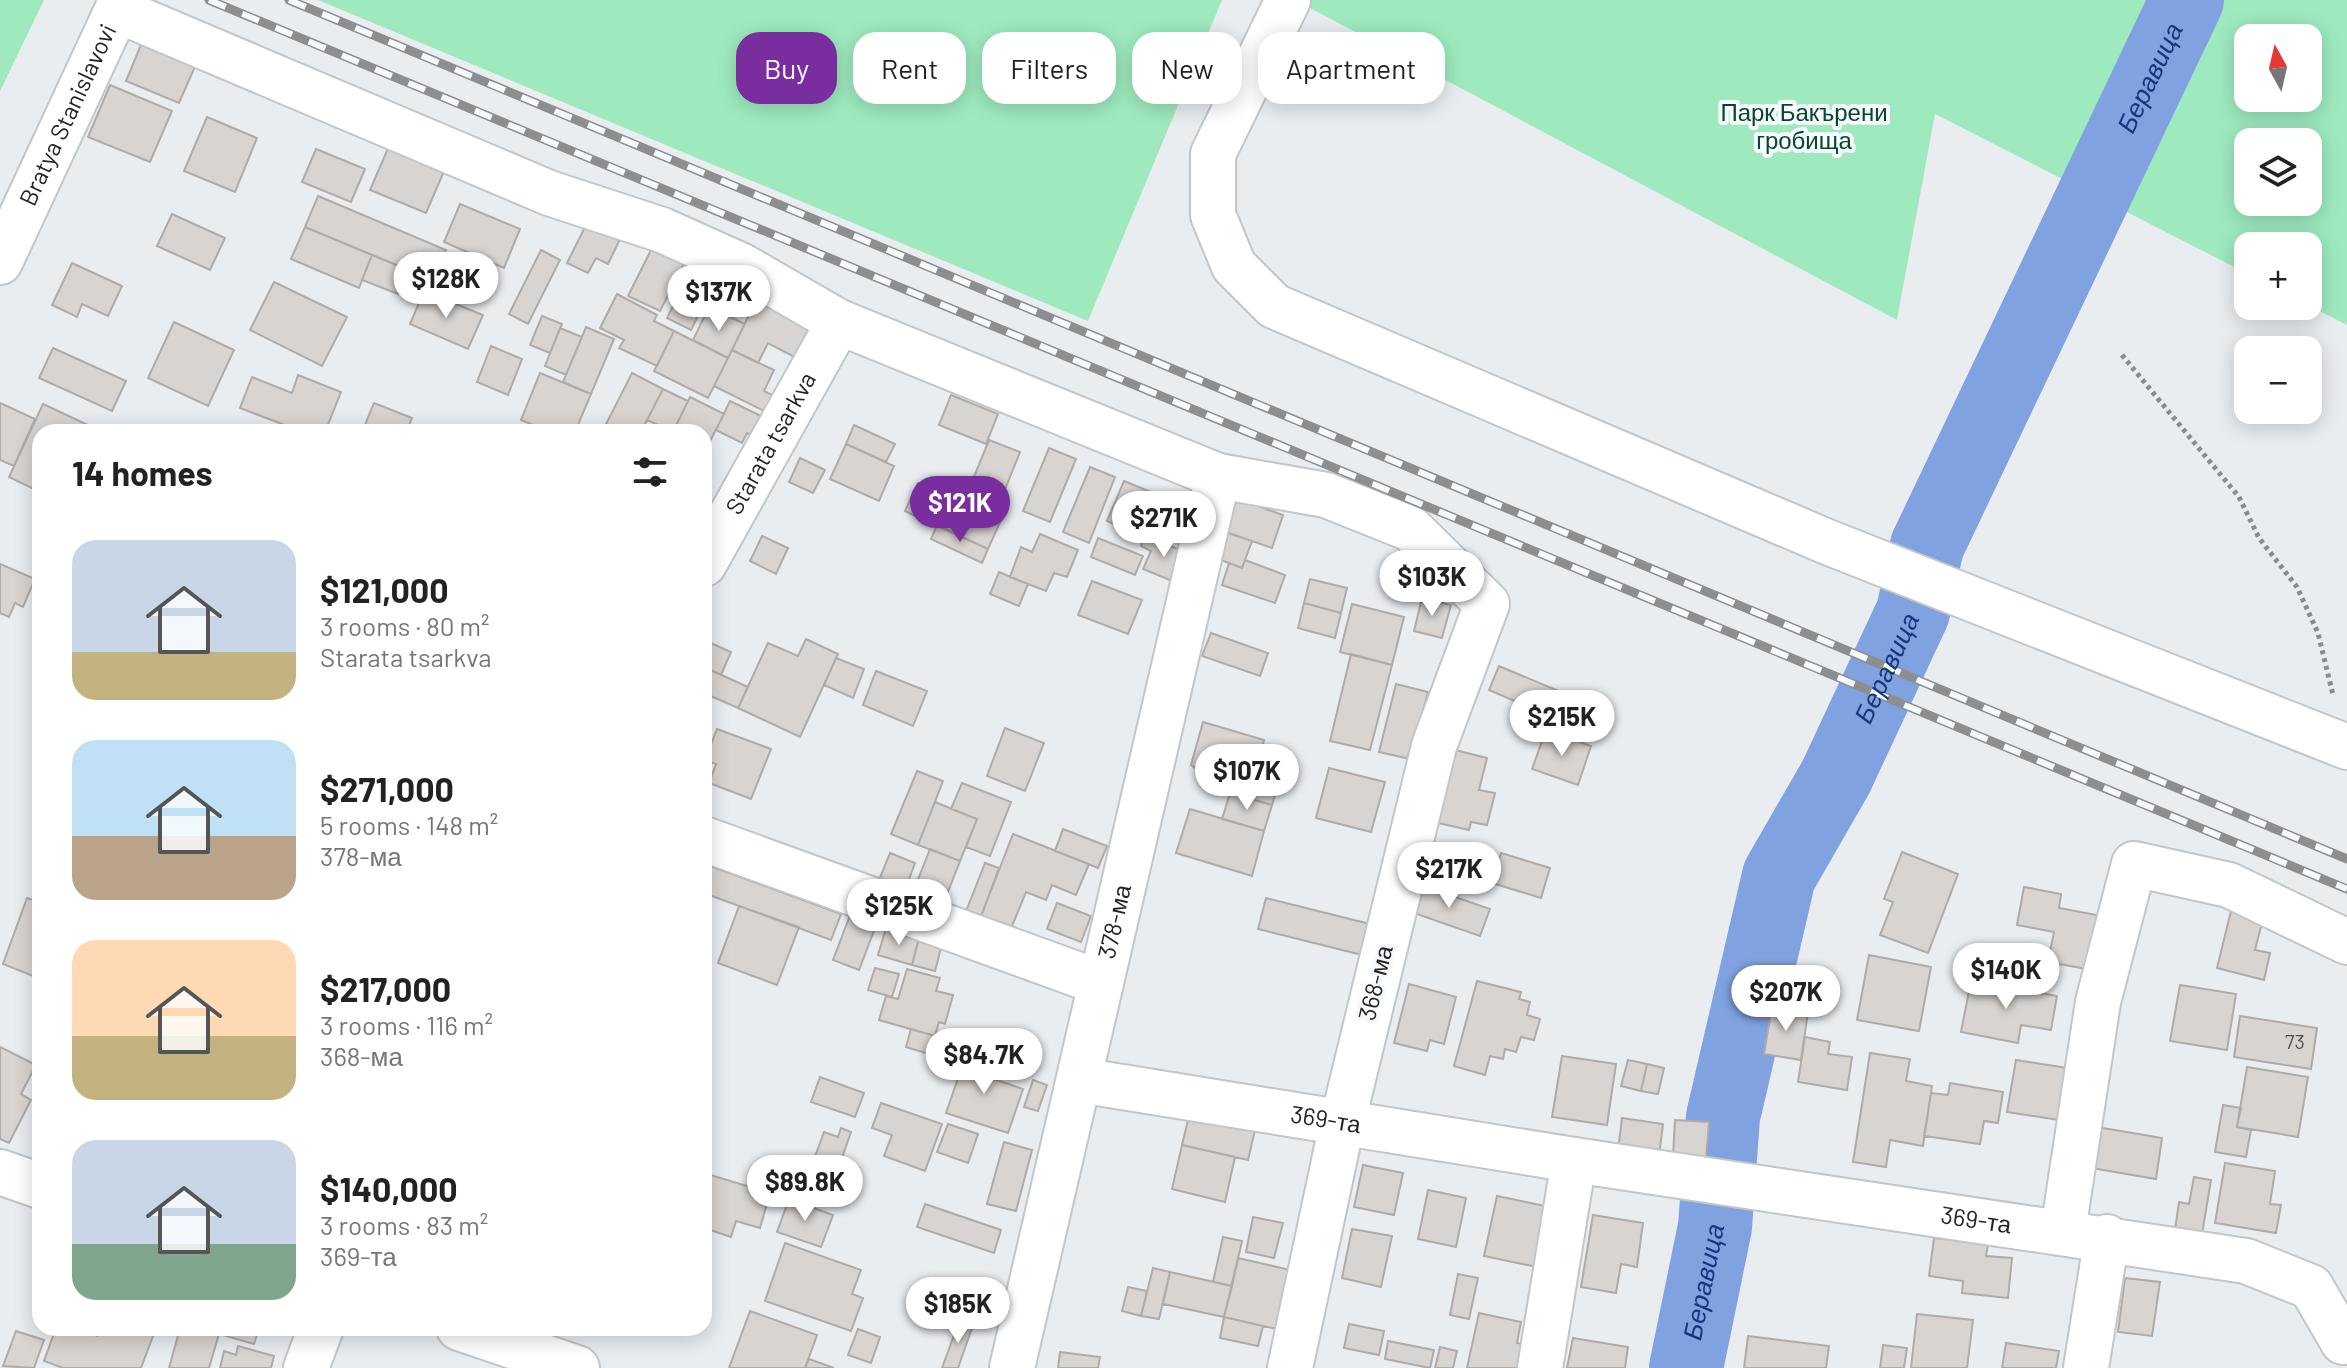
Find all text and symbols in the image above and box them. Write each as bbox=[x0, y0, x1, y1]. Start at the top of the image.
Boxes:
water label: Беравица bbox=[2109, 17, 2188, 137]
street label: Bratya Stanislavovi bbox=[12, 19, 121, 210]
north arrow bbox=[2234, 24, 2322, 112]
map controls bbox=[2234, 24, 2322, 424]
chip: Buy bbox=[736, 32, 837, 104]
chip: Rent bbox=[853, 32, 966, 104]
chip: Filters bbox=[982, 32, 1116, 104]
chip: New bbox=[1132, 32, 1242, 104]
chip: Apartment bbox=[1258, 32, 1445, 104]
park label: Парк Бакърени гробища bbox=[1720, 97, 1888, 154]
button: layers bbox=[2234, 128, 2322, 216]
button: + bbox=[2234, 232, 2322, 320]
pin: $128K bbox=[390, 252, 502, 320]
text: $128K bbox=[412, 262, 480, 293]
pin: $137K bbox=[663, 265, 775, 333]
text: $137K bbox=[685, 275, 753, 306]
button: − bbox=[2234, 336, 2322, 424]
street label: Starata tsarkva bbox=[719, 366, 821, 519]
icon: filters bbox=[628, 450, 672, 494]
text: 14 homes bbox=[72, 452, 213, 493]
pin: $121K bbox=[904, 476, 1016, 544]
text: $121K bbox=[928, 486, 992, 517]
pin: $271K bbox=[1108, 491, 1220, 559]
text: $271K bbox=[1130, 501, 1198, 532]
pin: $103K bbox=[1376, 550, 1488, 618]
text: $103K bbox=[1397, 560, 1467, 591]
text: $121,000 bbox=[320, 569, 449, 610]
icon: home bbox=[136, 572, 232, 668]
water label: Беравица bbox=[1846, 607, 1924, 728]
text: 3 rooms · 80 m² bbox=[320, 610, 490, 641]
text: Starata tsarkva bbox=[320, 641, 492, 672]
pin: $215K bbox=[1506, 690, 1618, 758]
text: $215K bbox=[1528, 700, 1596, 731]
pin: $107K bbox=[1191, 744, 1303, 812]
text: $107K bbox=[1213, 754, 1281, 785]
text: $271,000 bbox=[320, 768, 454, 809]
icon: home bbox=[136, 772, 232, 868]
text: 5 rooms · 148 m² bbox=[320, 809, 498, 840]
text: 378-ма bbox=[320, 840, 402, 871]
pin: $217K bbox=[1393, 842, 1505, 910]
text: $217K bbox=[1415, 852, 1483, 883]
pin: $125K bbox=[843, 879, 955, 947]
street label: 378-ма bbox=[1091, 881, 1136, 961]
text: $125K bbox=[865, 889, 933, 920]
street label: 368-ма bbox=[1351, 941, 1398, 1023]
pin: $140K bbox=[1950, 943, 2062, 1011]
text: $140K bbox=[1971, 953, 2041, 984]
pin: $207K bbox=[1730, 965, 1842, 1033]
text: $217,000 bbox=[320, 968, 451, 1009]
icon: home bbox=[136, 972, 232, 1068]
text: $207K bbox=[1749, 975, 1823, 1006]
text: 3 rooms · 116 m² bbox=[320, 1009, 493, 1040]
pin: $84.7K bbox=[919, 1028, 1049, 1096]
house number: 73 bbox=[2285, 1029, 2305, 1053]
text: $84.7K bbox=[944, 1038, 1024, 1069]
text: 368-ма bbox=[320, 1040, 403, 1071]
street label: 369-та bbox=[1289, 1098, 1364, 1138]
pin: $89.8K bbox=[740, 1155, 870, 1223]
text: $89.8K bbox=[765, 1165, 845, 1196]
text: $140,000 bbox=[320, 1168, 458, 1209]
icon: home bbox=[136, 1172, 232, 1268]
street label: 369-та bbox=[1939, 1199, 2014, 1239]
text: 3 rooms · 83 m² bbox=[320, 1209, 488, 1240]
water label: Беравица bbox=[1675, 1221, 1729, 1342]
text: 369-та bbox=[320, 1240, 397, 1271]
pin: $185K bbox=[902, 1277, 1014, 1345]
text: $185K bbox=[924, 1287, 992, 1318]

